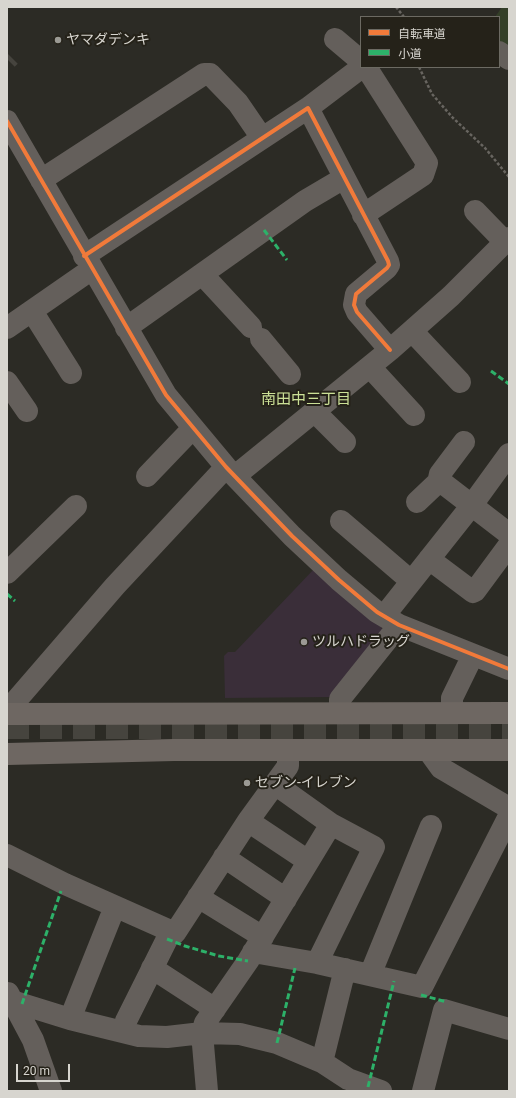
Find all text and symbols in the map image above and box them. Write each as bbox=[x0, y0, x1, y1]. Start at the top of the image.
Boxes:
legend bbox=[360, 16, 500, 68]
text: 自転車道 bbox=[398, 27, 446, 41]
place label: ヤマダデンキ bbox=[66, 32, 150, 48]
marker: ヤマダデンキ bbox=[53, 35, 63, 45]
text: 小道 bbox=[398, 47, 422, 61]
district label: 南田中三丁目 bbox=[261, 391, 351, 409]
place label: ツルハドラッグ bbox=[312, 634, 410, 650]
marker: ツルハドラッグ bbox=[299, 637, 309, 647]
place label: セブン-イレブン bbox=[255, 775, 357, 791]
marker: セブン-イレブン bbox=[242, 778, 252, 788]
scale bar bbox=[18, 1056, 72, 1082]
text: 20 m bbox=[23, 1064, 50, 1078]

